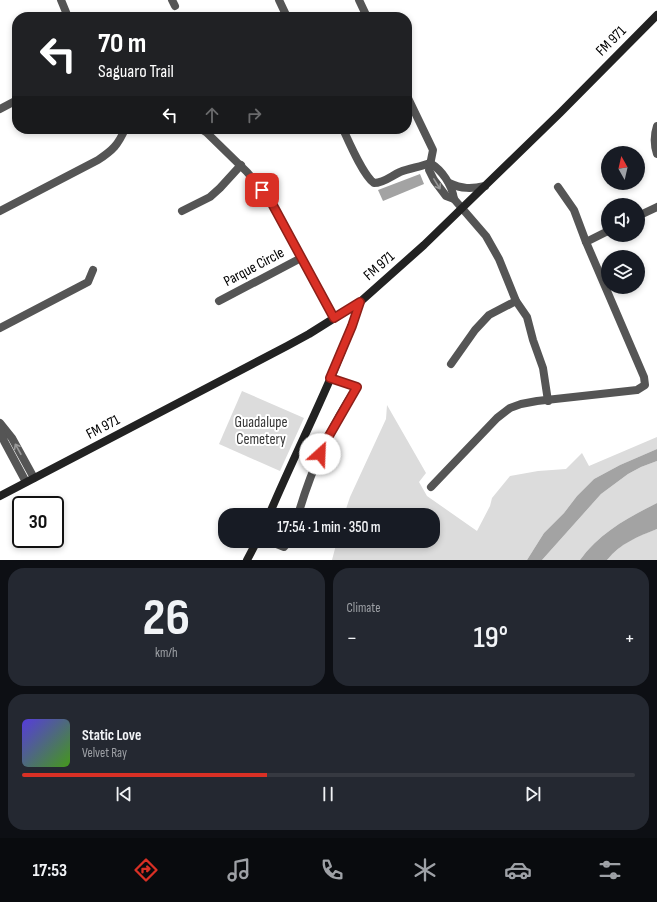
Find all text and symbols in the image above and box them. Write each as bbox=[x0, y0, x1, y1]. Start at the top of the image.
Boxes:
street label: FM 971 bbox=[592, 21, 631, 60]
text: 70 m bbox=[98, 27, 146, 60]
icon: left bbox=[32, 28, 84, 80]
text: Saguaro Trail bbox=[98, 61, 174, 82]
icon: left bbox=[159, 104, 181, 126]
icon: ahead bbox=[201, 104, 223, 126]
icon: right bbox=[243, 104, 265, 126]
north arrow bbox=[601, 146, 645, 190]
map controls bbox=[601, 146, 645, 294]
pin bbox=[245, 173, 279, 207]
one-way arrow bbox=[433, 178, 441, 189]
icon: arrive bbox=[251, 179, 273, 201]
button: sound bbox=[601, 198, 645, 242]
street label: Parque Circle bbox=[220, 243, 288, 291]
street label: FM 971 bbox=[359, 247, 399, 285]
button: layers bbox=[601, 250, 645, 294]
street label: FM 971 bbox=[83, 410, 124, 444]
park label: Guadalupe Cemetery bbox=[235, 413, 287, 449]
position arrow bbox=[299, 433, 341, 475]
one-way arrow bbox=[14, 444, 22, 456]
speed limit sign: 30 bbox=[12, 496, 64, 548]
text: 17:54 · 1 min · 350 m bbox=[277, 518, 381, 537]
text: 26 bbox=[143, 587, 190, 650]
text: Climate bbox=[347, 600, 380, 616]
text: 19° bbox=[474, 620, 508, 656]
text: − bbox=[347, 625, 357, 652]
text: + bbox=[624, 625, 635, 652]
text: km/h bbox=[155, 645, 177, 661]
text: Static Love bbox=[82, 726, 141, 745]
text: Velvet Ray bbox=[82, 745, 127, 761]
icon: previous bbox=[113, 783, 135, 805]
icon: pause bbox=[317, 783, 339, 805]
icon: next bbox=[522, 783, 544, 805]
icon: directions bbox=[132, 856, 160, 884]
icon: music bbox=[225, 856, 253, 884]
icon: phone bbox=[318, 856, 346, 884]
icon: climate bbox=[411, 856, 439, 884]
icon: car bbox=[504, 856, 532, 884]
icon: filters bbox=[596, 856, 624, 884]
text: 17:53 bbox=[32, 860, 67, 881]

